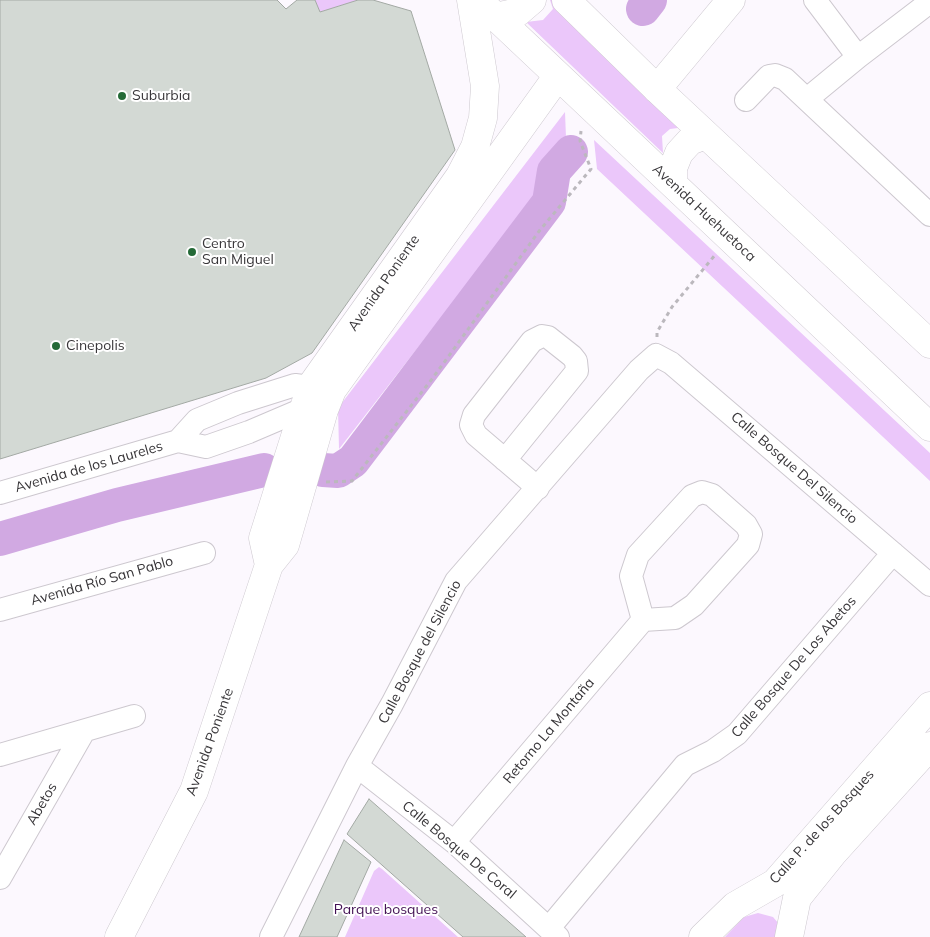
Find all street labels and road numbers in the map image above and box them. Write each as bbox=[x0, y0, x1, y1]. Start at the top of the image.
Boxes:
street label: Avenida Huehuetoca bbox=[649, 161, 759, 265]
street label: Avenida Poniente bbox=[345, 232, 423, 334]
street label: Calle Bosque Del Silencio bbox=[727, 408, 861, 528]
street label: Avenida de los Laureles bbox=[13, 438, 165, 496]
street label: Avenida Río San Pablo bbox=[29, 553, 175, 609]
street label: Calle Bosque del Silencio bbox=[375, 577, 465, 727]
street label: Calle Bosque De Los Abetos bbox=[728, 593, 860, 741]
street label: Retorno La Montaña bbox=[500, 675, 598, 787]
street label: Avenida Poniente bbox=[183, 686, 237, 798]
street label: Calle P. de los Bosques bbox=[766, 766, 878, 888]
street label: Abetos bbox=[23, 780, 61, 828]
street label: Calle Bosque De Coral bbox=[399, 797, 519, 903]

